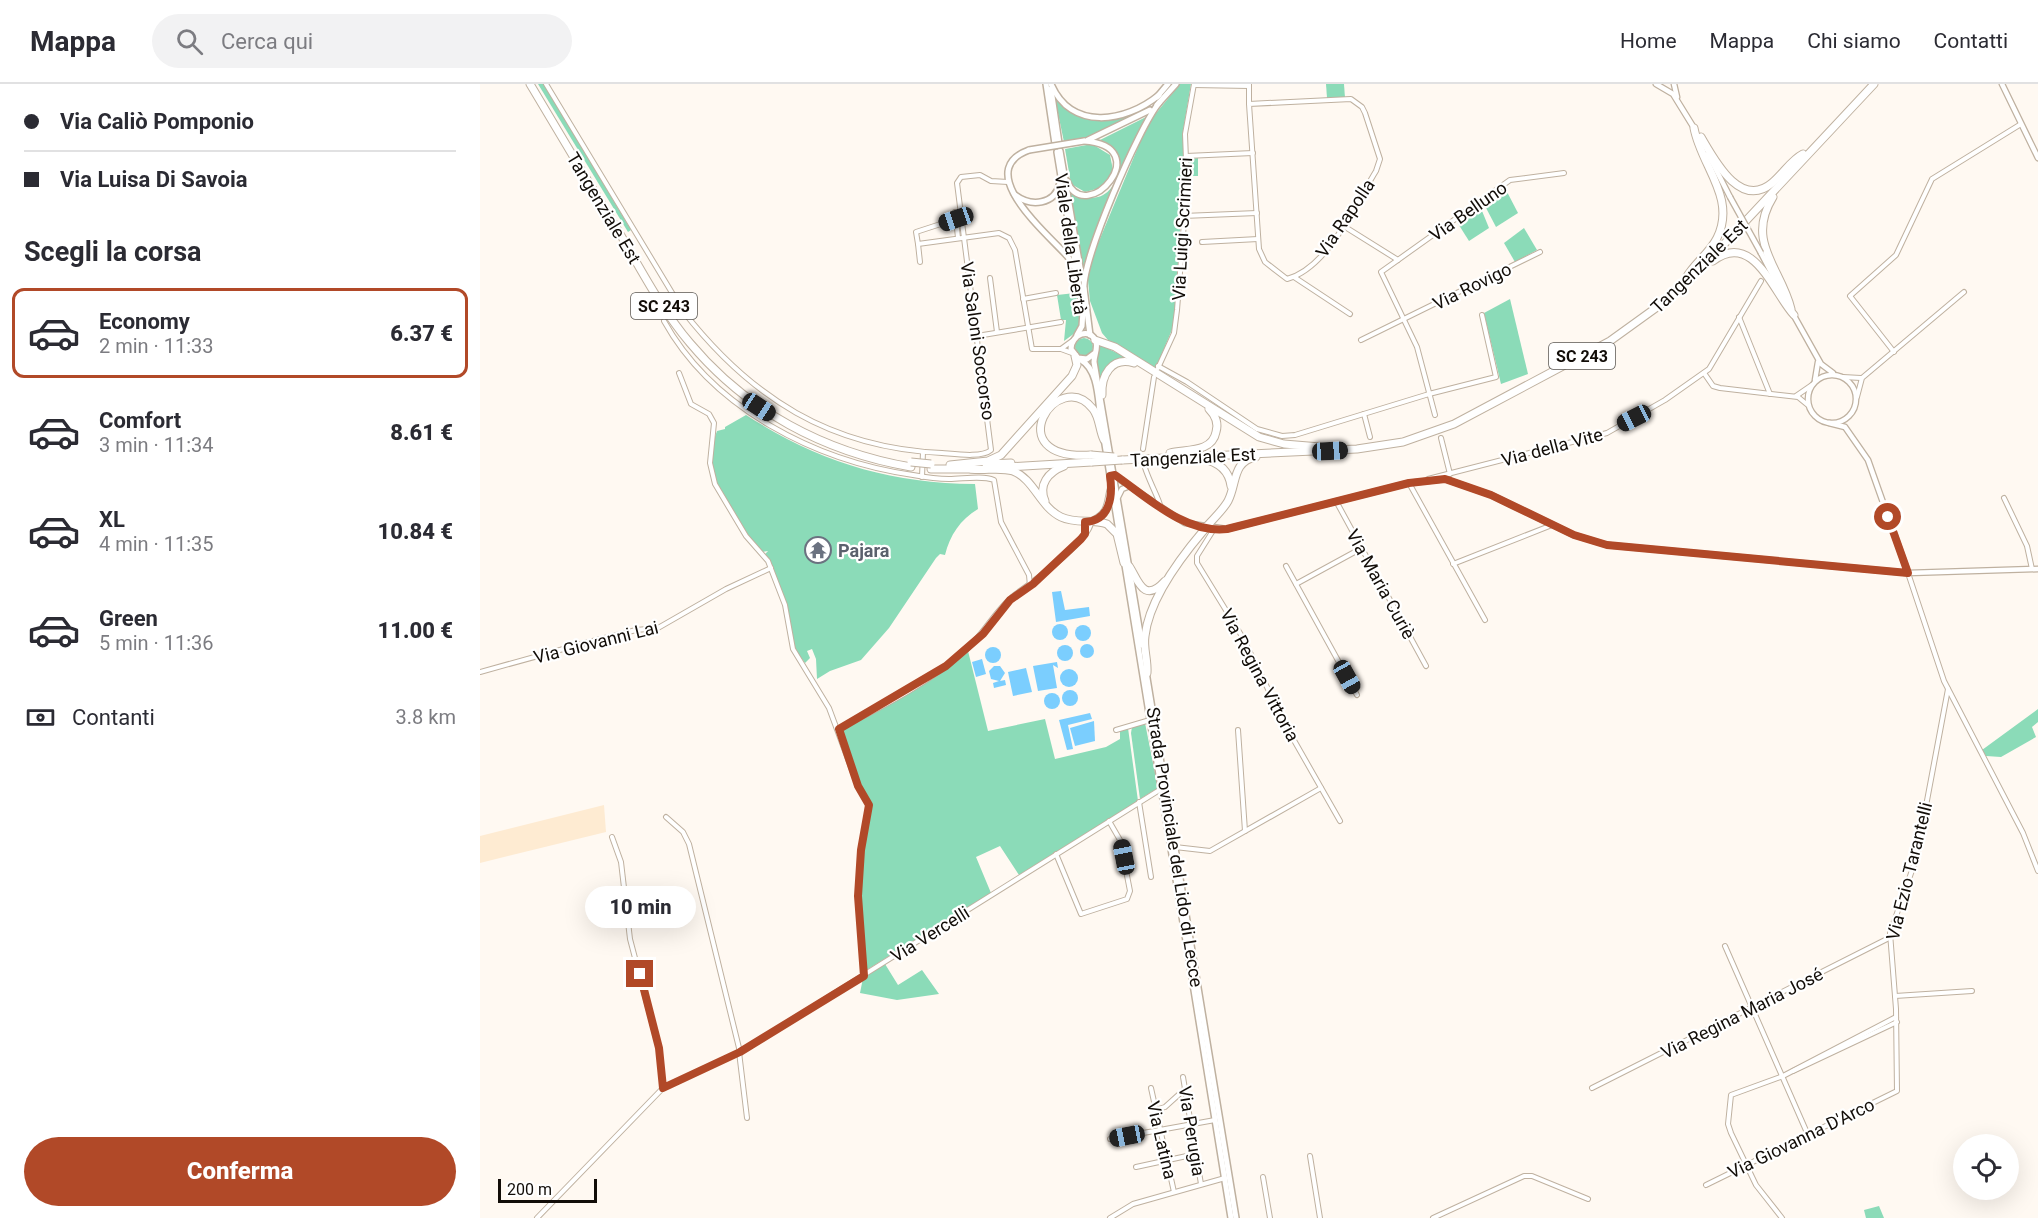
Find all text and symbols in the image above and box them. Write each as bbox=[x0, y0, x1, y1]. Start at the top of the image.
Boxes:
search box bbox=[152, 14, 572, 68]
text: Mappa bbox=[30, 25, 116, 58]
icon: search bbox=[173, 25, 206, 58]
text: Cerca qui bbox=[221, 29, 313, 54]
text: Home bbox=[1620, 29, 1677, 53]
text: Mappa bbox=[1710, 29, 1774, 53]
text: Chi siamo bbox=[1807, 29, 1901, 53]
text: Contatti bbox=[1934, 29, 2008, 53]
text: Via Caliò Pomponio bbox=[60, 109, 254, 134]
street label: Tangenziale Est bbox=[563, 149, 645, 267]
street label: Via Luigi Scrimieri bbox=[1168, 157, 1196, 301]
text: Via Luisa Di Savoia bbox=[60, 167, 248, 192]
street label: Viale della Libertà bbox=[1051, 172, 1091, 316]
street label: Via Rapolla bbox=[1311, 175, 1379, 261]
street label: Via Belluno bbox=[1425, 177, 1511, 245]
car bbox=[936, 205, 976, 233]
street label: Tangenziale Est bbox=[1646, 215, 1752, 317]
text: Scegli la corsa bbox=[24, 236, 202, 268]
street label: Via Rovigo bbox=[1429, 258, 1515, 314]
street label: Via Saloni Soccorso bbox=[956, 260, 1000, 422]
road number: SC 243 bbox=[631, 293, 697, 319]
icon: car bbox=[27, 306, 81, 360]
text: Economy bbox=[99, 309, 190, 334]
text: 6.37 € bbox=[390, 321, 453, 346]
text: 2 min · 11:33 bbox=[99, 334, 214, 358]
road number: SC 243 bbox=[1549, 343, 1615, 369]
car bbox=[739, 390, 779, 424]
car bbox=[1614, 402, 1654, 434]
icon: car bbox=[27, 405, 81, 459]
text: Comfort bbox=[99, 408, 181, 433]
text: 8.61 € bbox=[390, 420, 453, 445]
street label: Via della Vite bbox=[1499, 423, 1605, 471]
text: 3 min · 11:34 bbox=[99, 433, 214, 457]
car bbox=[1312, 441, 1348, 461]
street label: Tangenziale Est bbox=[1130, 443, 1257, 471]
route start bbox=[1874, 503, 1901, 530]
icon: car bbox=[27, 504, 81, 558]
text: XL bbox=[99, 507, 125, 532]
text: 10.84 € bbox=[378, 519, 453, 544]
street label: Via Maria Curiè bbox=[1342, 526, 1420, 642]
text: 4 min · 11:35 bbox=[99, 532, 214, 556]
temple icon: Pajara bbox=[803, 535, 833, 565]
place label: Pajara bbox=[838, 540, 890, 561]
icon: car bbox=[27, 603, 81, 657]
street label: Via Regina Vittoria bbox=[1216, 605, 1304, 745]
text: Green bbox=[99, 606, 158, 631]
street label: Via Giovanni Lai bbox=[531, 616, 661, 668]
text: 11.00 € bbox=[378, 618, 453, 643]
text: 5 min · 11:36 bbox=[99, 631, 214, 655]
car bbox=[1330, 657, 1364, 697]
icon: cash bbox=[24, 701, 57, 734]
text: Contanti bbox=[72, 705, 155, 730]
text: 3.8 km bbox=[396, 705, 456, 729]
street label: Strada Provinciale del Lido di Lecce bbox=[1142, 706, 1208, 988]
street label: Via Ezio Tarantelli bbox=[1882, 800, 1936, 942]
car bbox=[1112, 838, 1136, 876]
callout: 10 min bbox=[584, 887, 696, 929]
text: 10 min bbox=[610, 895, 671, 919]
street label: Via Vercelli bbox=[887, 902, 973, 966]
route end bbox=[626, 960, 653, 987]
street label: Via Regina Maria José bbox=[1658, 963, 1826, 1063]
street label: Via Perugia bbox=[1174, 1084, 1210, 1178]
street label: Via Giovanna D'Arco bbox=[1724, 1093, 1878, 1183]
street label: Via Latina bbox=[1143, 1099, 1181, 1181]
car bbox=[1108, 1124, 1146, 1148]
map controls bbox=[1953, 1134, 2019, 1200]
button: locate bbox=[1953, 1134, 2019, 1200]
button: Conferma bbox=[24, 1137, 456, 1206]
scale bar bbox=[498, 1176, 597, 1204]
text: 200 m bbox=[507, 1180, 552, 1199]

